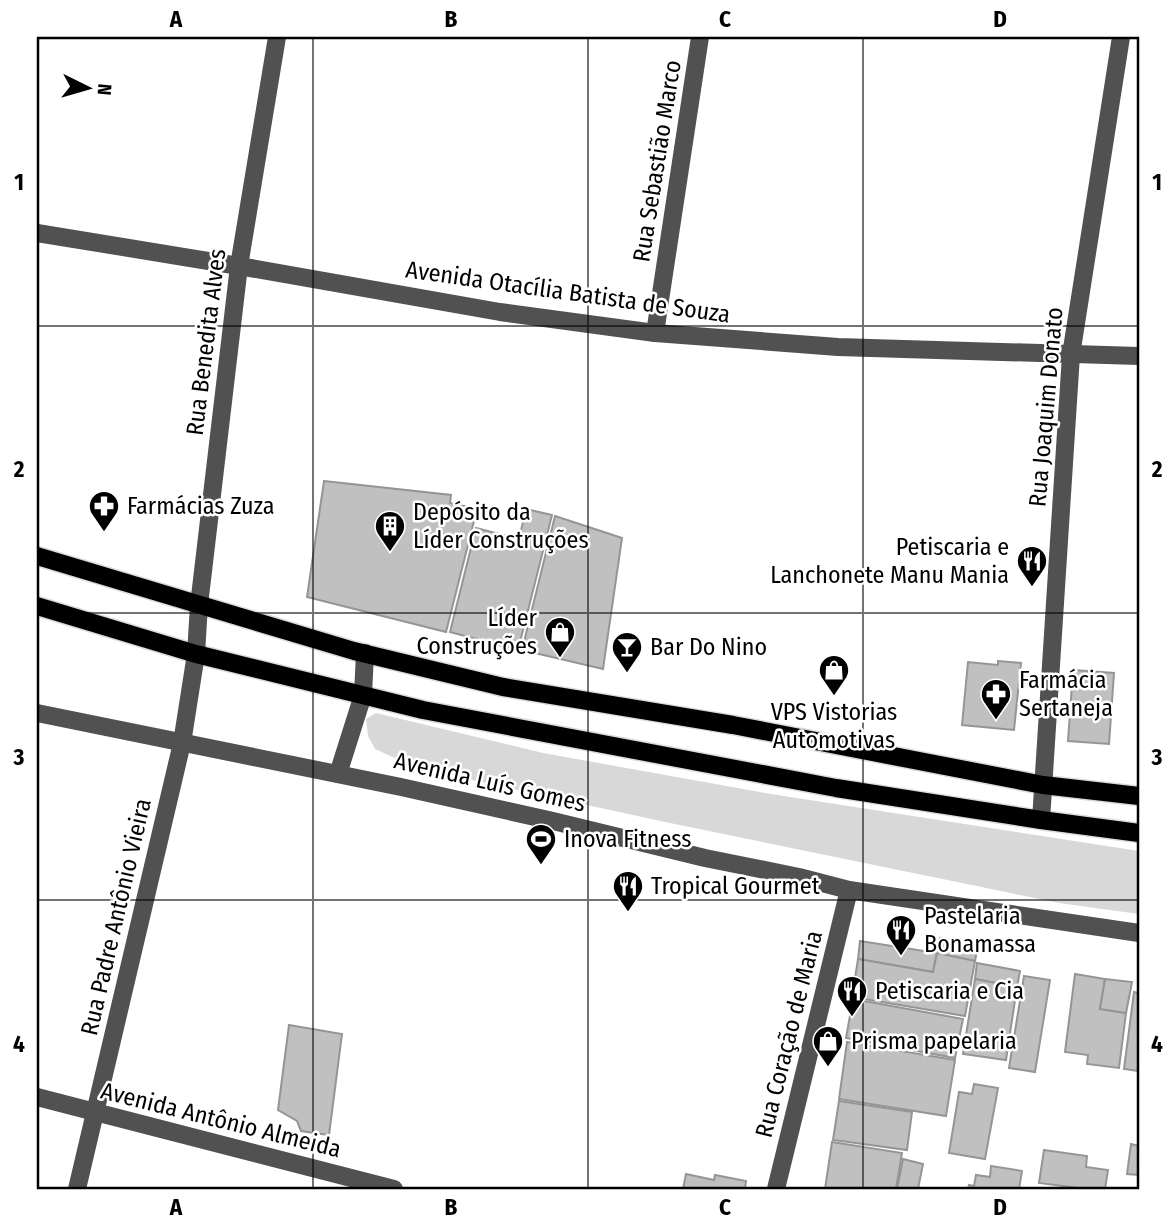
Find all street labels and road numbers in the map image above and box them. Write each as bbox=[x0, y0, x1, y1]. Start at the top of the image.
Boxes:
street label: Rua Sebastião Marco bbox=[627, 58, 687, 264]
street label: Rua Benedita Alves bbox=[181, 247, 231, 437]
street label: Avenida Otacília Batista de Souza bbox=[404, 255, 732, 329]
street label: Rua Joaquim Donato bbox=[1023, 306, 1069, 508]
street label: Avenida Luís Gomes bbox=[391, 746, 589, 818]
street label: Rua Padre Antônio Vieira bbox=[75, 796, 157, 1038]
street label: Rua Coração de Maria bbox=[750, 928, 828, 1140]
street label: Avenida Antônio Almeida bbox=[98, 1077, 344, 1163]

